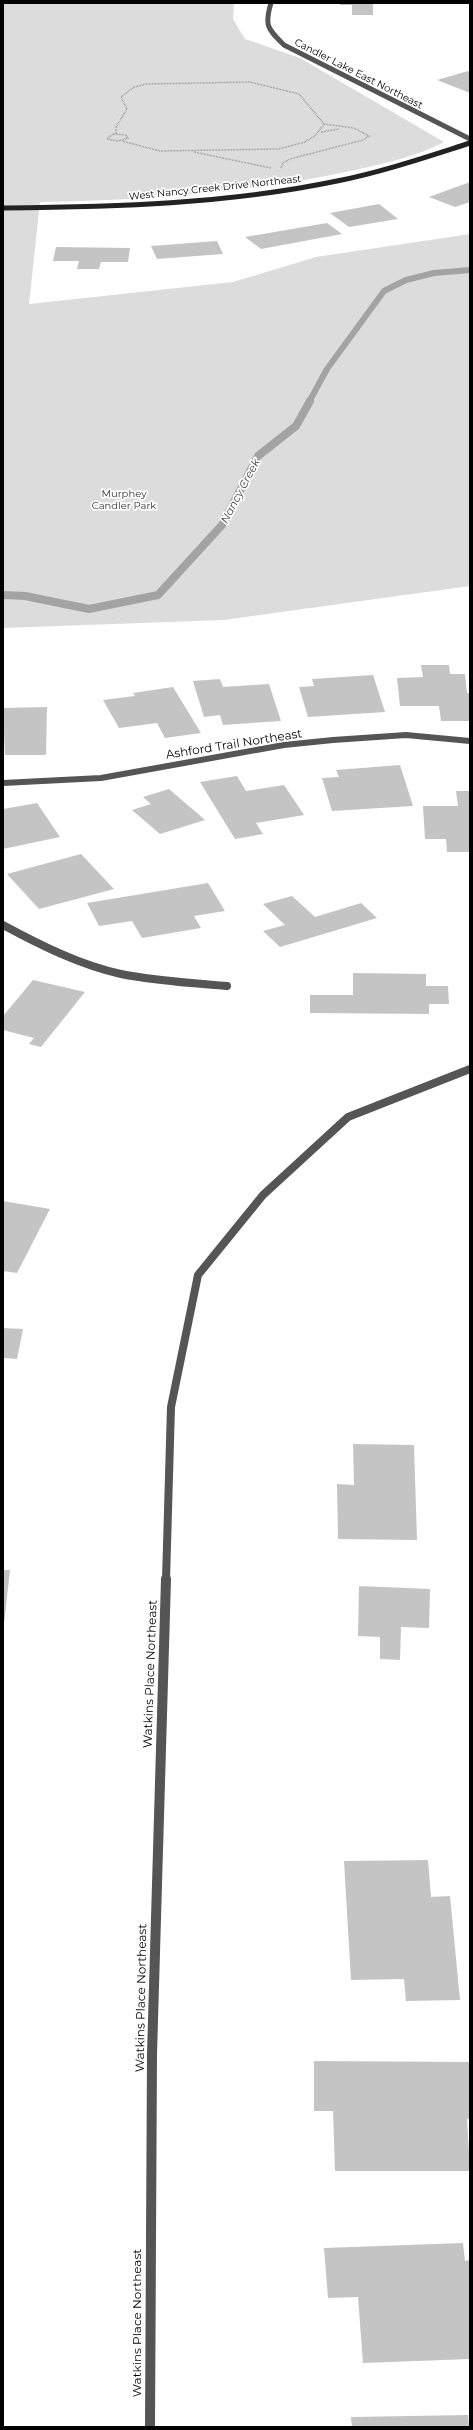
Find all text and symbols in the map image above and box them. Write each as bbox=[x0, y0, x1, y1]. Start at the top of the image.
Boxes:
street label: Candler Lake East Northeast bbox=[292, 35, 425, 112]
street label: West Nancy Creek Drive Northeast bbox=[128, 172, 302, 203]
water label: Nancy Creek bbox=[217, 456, 263, 526]
park label: Murphey Candler Park bbox=[92, 487, 156, 512]
street label: Ashford Trail Northeast bbox=[165, 725, 303, 762]
street label: Watkins Place Northeast bbox=[139, 1600, 160, 1748]
street label: Watkins Place Northeast bbox=[132, 1924, 149, 2072]
street label: Watkins Place Northeast bbox=[129, 2249, 144, 2397]

